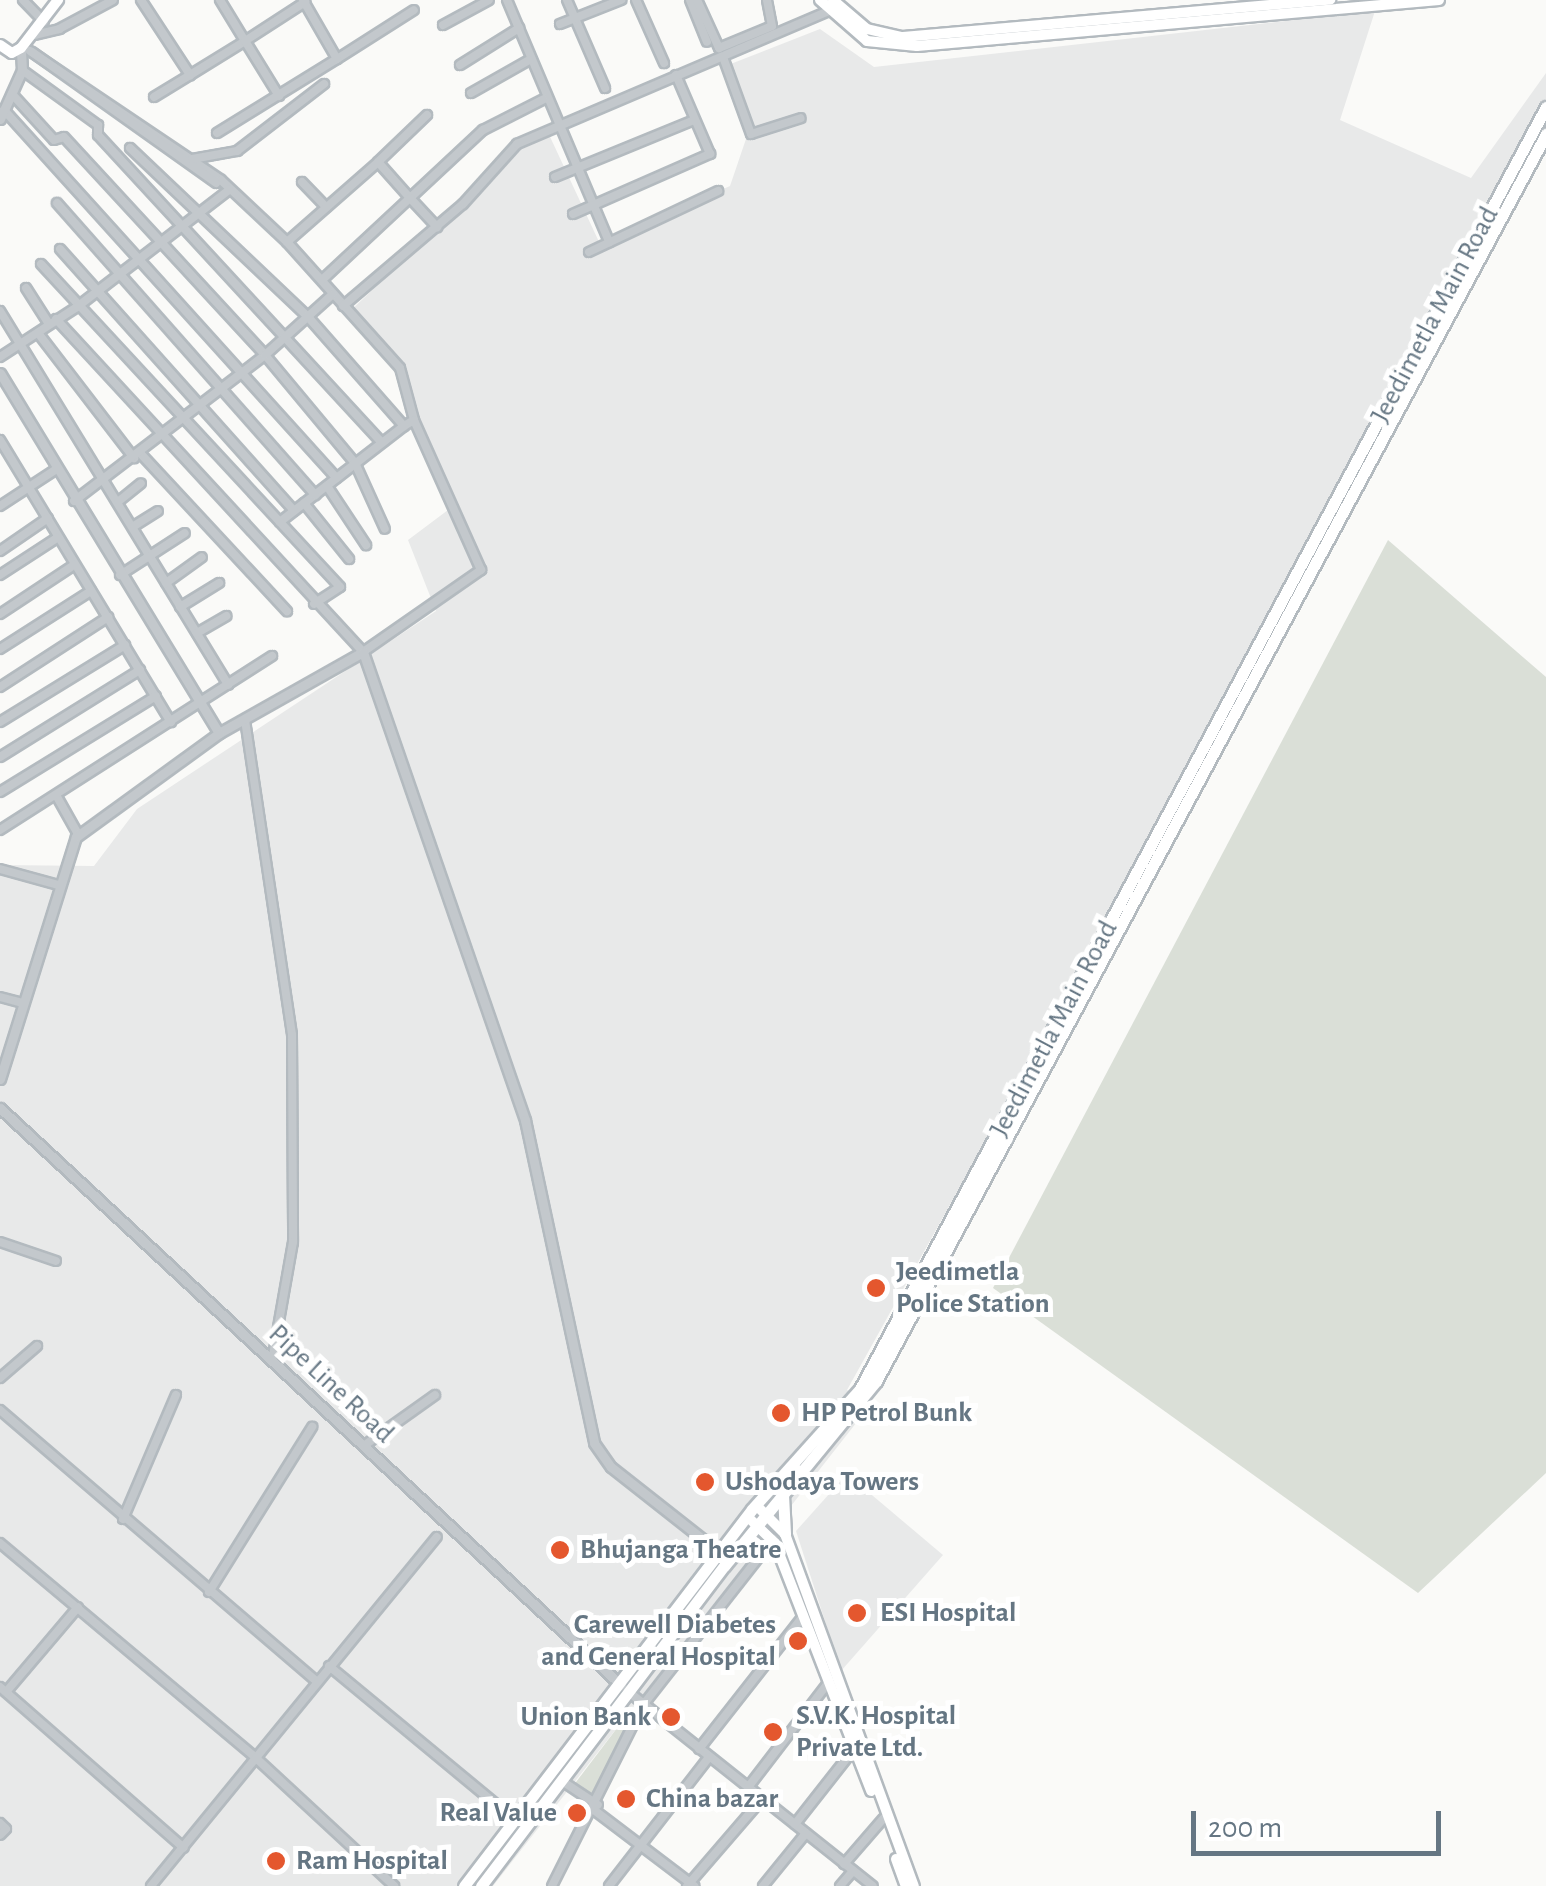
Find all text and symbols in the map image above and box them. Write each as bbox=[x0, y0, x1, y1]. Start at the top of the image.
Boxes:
street label: Jeedimetla Main Road bbox=[1364, 201, 1506, 429]
street label: Jeedimetla Main Road bbox=[983, 915, 1125, 1143]
place label: Jeedimetla Police Station bbox=[896, 1255, 1049, 1321]
marker: Jeedimetla Police Station bbox=[865, 1277, 887, 1299]
street label: Pipe Line Road bbox=[261, 1317, 401, 1451]
place label: HP Petrol Bunk bbox=[801, 1396, 972, 1430]
marker: HP Petrol Bunk bbox=[770, 1402, 792, 1424]
place label: Ushodaya Towers bbox=[725, 1465, 919, 1499]
marker: Ushodaya Towers bbox=[694, 1471, 716, 1493]
place label: Bhujanga Theatre bbox=[580, 1533, 781, 1567]
marker: Bhujanga Theatre bbox=[549, 1539, 571, 1561]
place label: ESI Hospital bbox=[880, 1596, 1016, 1630]
marker: ESI Hospital bbox=[844, 1600, 870, 1626]
place label: Carewell Diabetes and General Hospital bbox=[541, 1608, 776, 1674]
marker: Carewell Diabetes and General Hospital bbox=[785, 1628, 811, 1654]
place label: S.V.K. Hospital Private Ltd. bbox=[796, 1699, 956, 1765]
place label: Union Bank bbox=[521, 1700, 651, 1734]
marker: Union Bank bbox=[660, 1706, 682, 1728]
marker: S.V.K. Hospital Private Ltd. bbox=[760, 1719, 786, 1745]
place label: China bazar bbox=[646, 1782, 778, 1816]
marker: China bazar bbox=[615, 1788, 637, 1810]
scale bar bbox=[1196, 1791, 1446, 1853]
place label: Real Value bbox=[440, 1796, 557, 1830]
marker: Real Value bbox=[566, 1802, 588, 1824]
text: 200 m bbox=[1208, 1813, 1282, 1843]
place label: Ram Hospital bbox=[296, 1844, 448, 1878]
marker: Ram Hospital bbox=[265, 1850, 287, 1872]

